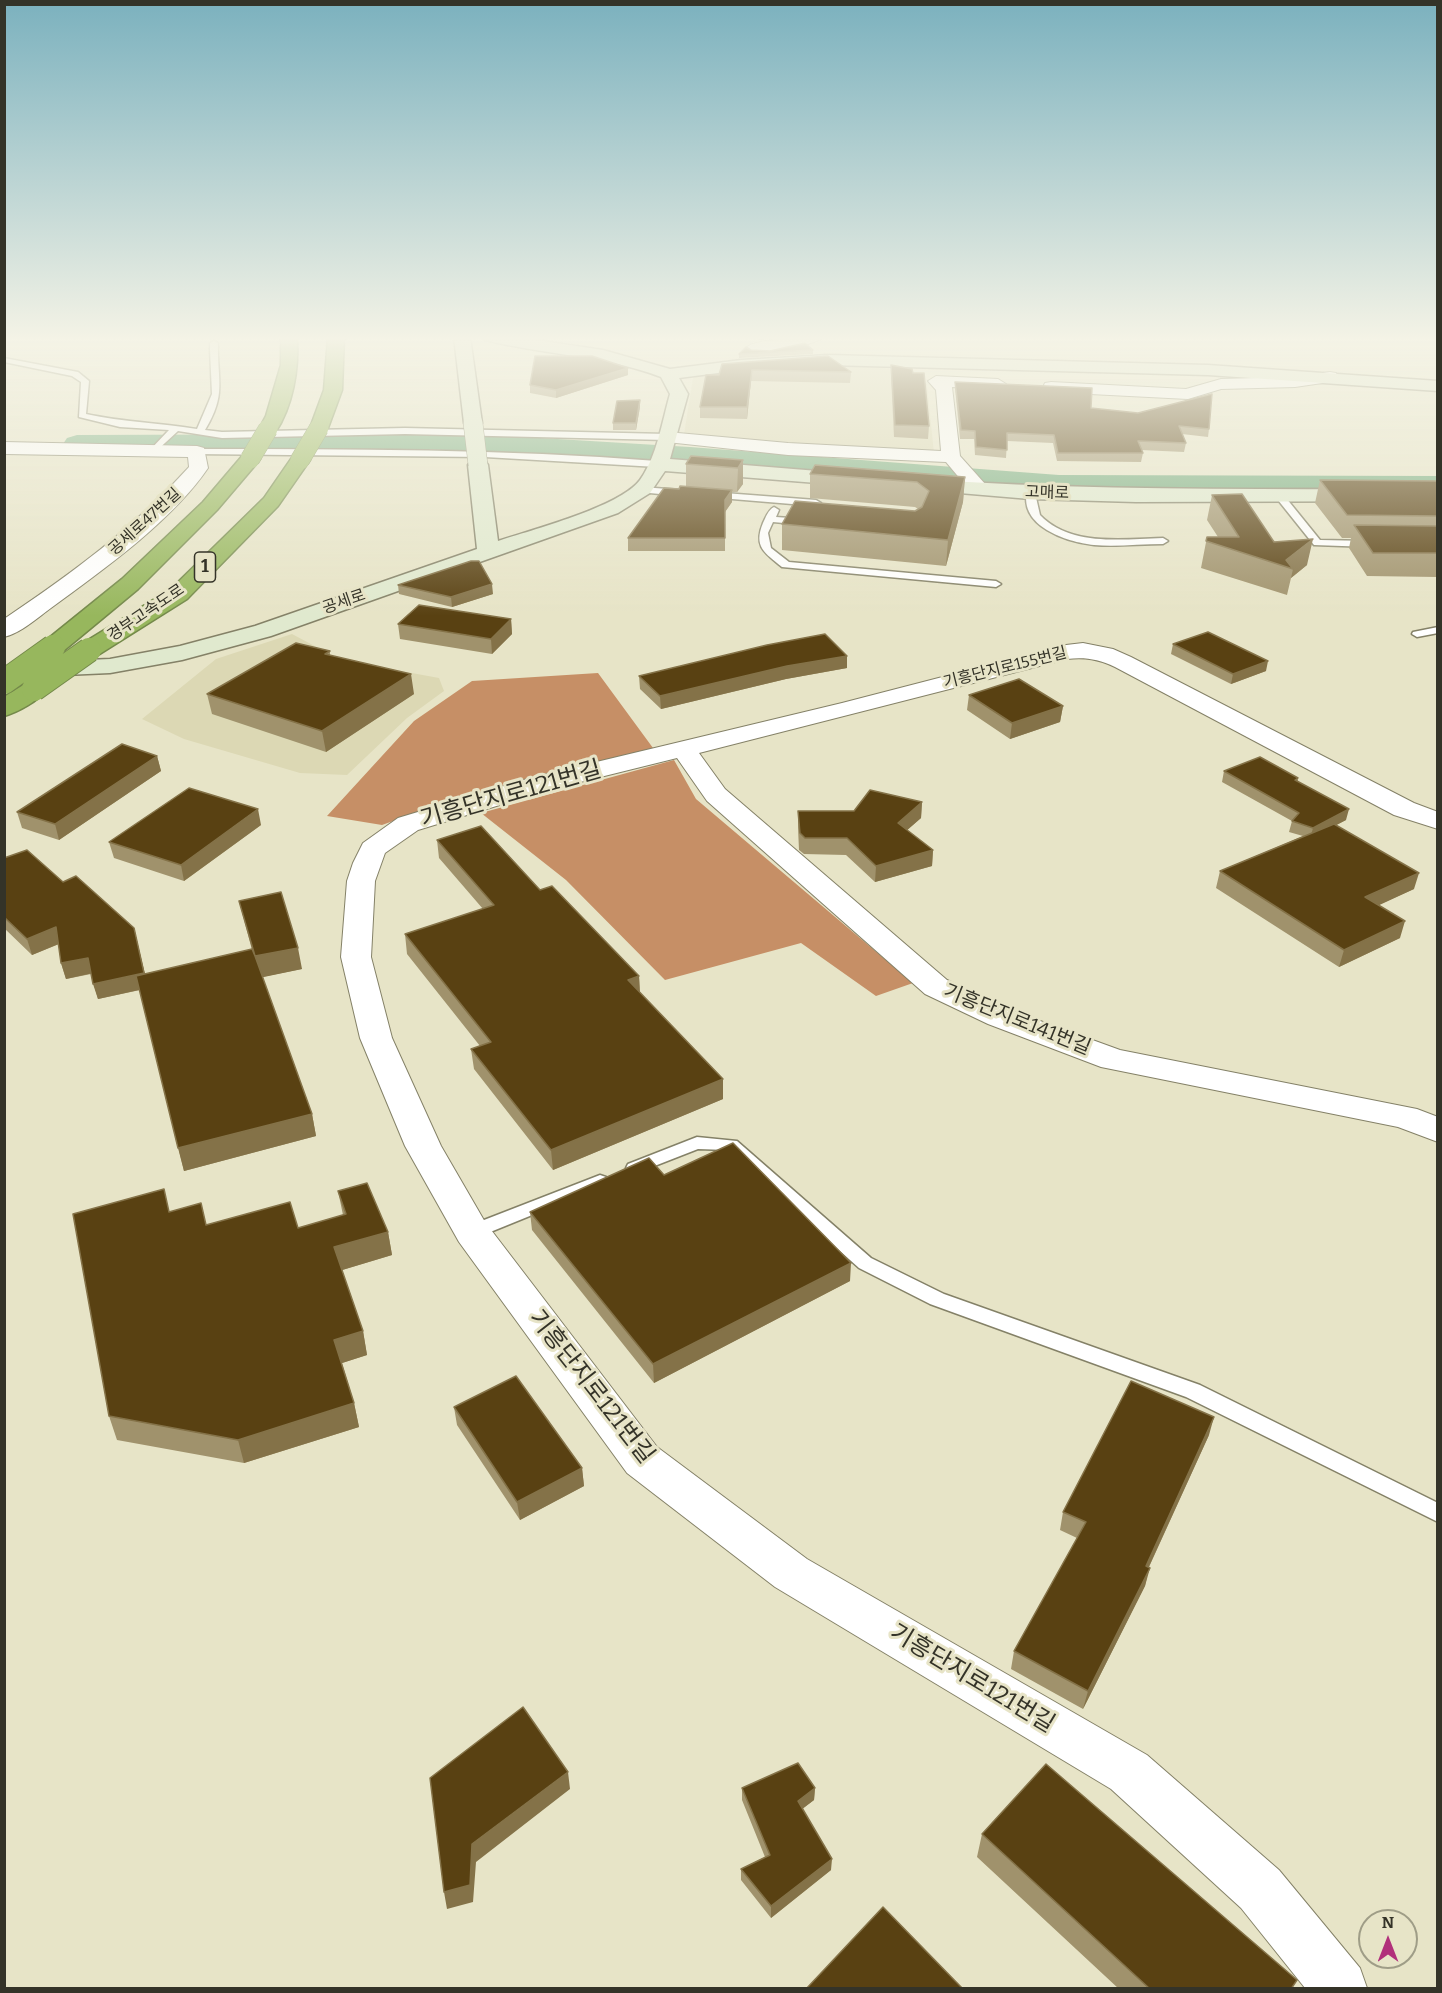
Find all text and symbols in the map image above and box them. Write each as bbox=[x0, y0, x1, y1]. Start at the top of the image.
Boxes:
street label: 고매로 bbox=[1025, 483, 1069, 503]
street label: 공세로47번길 bbox=[105, 484, 185, 560]
road number: 1 bbox=[194, 552, 216, 582]
street label: 경부고속도로 bbox=[104, 580, 188, 646]
street label: 공세로 bbox=[320, 586, 368, 618]
street label: 기흥단지로155번길 bbox=[941, 643, 1069, 693]
street label: 기흥단지로121번길 bbox=[417, 755, 605, 835]
street label: 기흥단지로141번길 bbox=[940, 980, 1094, 1060]
street label: 기흥단지로121번길 bbox=[522, 1304, 660, 1470]
street label: 기흥단지로121번길 bbox=[884, 1618, 1060, 1740]
north arrow bbox=[1358, 1909, 1418, 1969]
text: N bbox=[1382, 1913, 1394, 1932]

